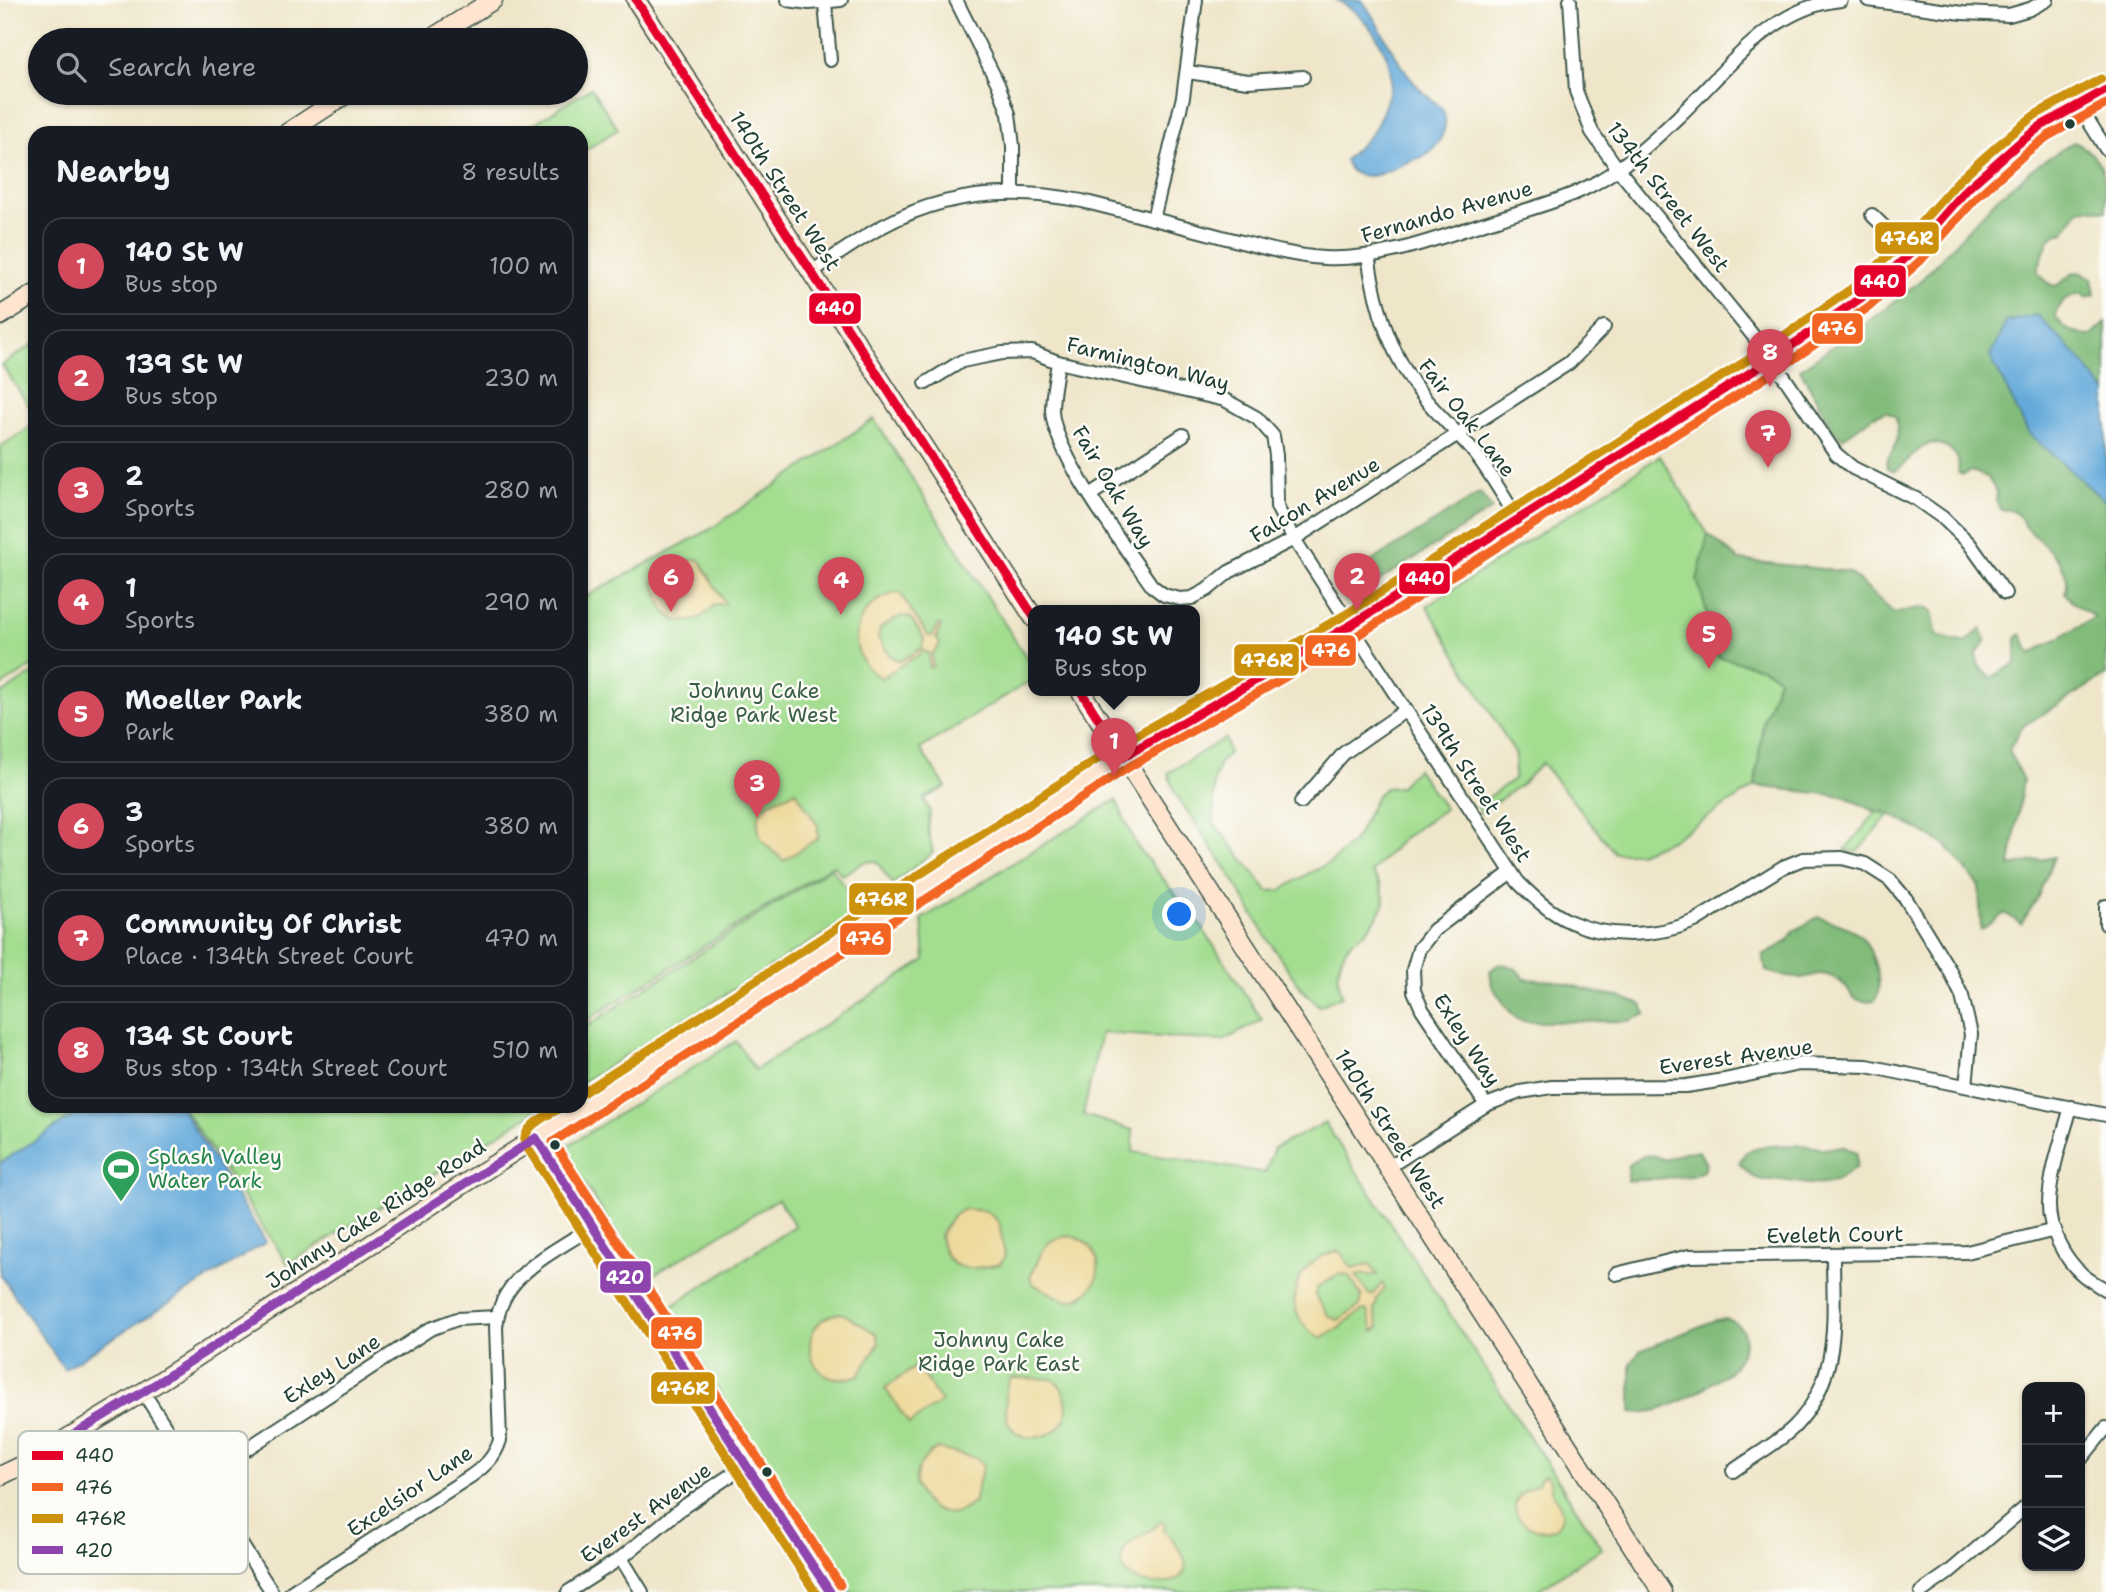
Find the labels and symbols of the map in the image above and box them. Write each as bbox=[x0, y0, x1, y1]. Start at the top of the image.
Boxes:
street label: 140th Street West bbox=[723, 106, 847, 276]
street label: 134th Street West bbox=[1600, 116, 1736, 278]
unlabelled marker bbox=[2063, 117, 2077, 131]
street label: Fernando Avenue bbox=[1358, 174, 1536, 250]
line badge: 476R bbox=[1874, 221, 1940, 255]
text: 476R bbox=[1881, 226, 1933, 251]
line badge: 440 bbox=[1853, 264, 1907, 298]
text: 440 bbox=[1860, 269, 1900, 294]
line badge: 440 bbox=[808, 292, 862, 325]
text: 440 bbox=[815, 296, 855, 321]
line badge: 476 bbox=[1811, 312, 1864, 345]
text: 476 bbox=[1818, 316, 1856, 341]
pin: 8 bbox=[1747, 329, 1793, 387]
street label: Farmington Way bbox=[1064, 330, 1232, 398]
street label: Fair Oak Lane bbox=[1412, 353, 1522, 483]
pin: 7 bbox=[1745, 410, 1791, 468]
street label: Fair Oak Way bbox=[1066, 421, 1160, 553]
street label: Falcon Avenue bbox=[1245, 450, 1385, 550]
pin: 2 bbox=[1334, 553, 1380, 611]
pin: 6 bbox=[648, 554, 694, 612]
pin: 4 bbox=[818, 557, 864, 615]
line badge: 440 bbox=[1398, 562, 1451, 595]
text: 440 bbox=[1405, 566, 1445, 591]
pin: 5 bbox=[1686, 611, 1732, 669]
line badge: 476 bbox=[1304, 634, 1357, 667]
text: 476 bbox=[1312, 638, 1350, 663]
line badge: 476R bbox=[1233, 643, 1300, 677]
text: 476R bbox=[1241, 648, 1293, 673]
park label: Johnny Cake Ridge Park West bbox=[670, 677, 838, 729]
street label: 139th Street West bbox=[1414, 698, 1538, 868]
pin: 1 bbox=[1091, 718, 1137, 776]
pin: 3 bbox=[734, 760, 780, 818]
line badge: 476R bbox=[848, 882, 915, 916]
text: 476R bbox=[855, 887, 907, 912]
your location bbox=[1162, 897, 1196, 931]
line badge: 476 bbox=[839, 922, 892, 956]
text: 476 bbox=[846, 926, 884, 951]
street label: Exley Way bbox=[1427, 988, 1507, 1092]
street label: Everest Avenue bbox=[1657, 1032, 1815, 1082]
street label: 140th Street West bbox=[1328, 1044, 1452, 1214]
street label: Johnny Cake Ridge Road bbox=[261, 1132, 491, 1296]
unlabelled marker bbox=[548, 1138, 562, 1152]
place label: Splash Valley Water Park bbox=[148, 1143, 282, 1195]
sports icon: Splash Valley Water Park bbox=[100, 1148, 142, 1203]
street label: Eveleth Court bbox=[1766, 1220, 1904, 1250]
line badge: 420 bbox=[599, 1260, 652, 1294]
text: 420 bbox=[606, 1265, 644, 1290]
line badge: 476 bbox=[650, 1316, 703, 1350]
text: 476 bbox=[658, 1321, 696, 1346]
park label: Johnny Cake Ridge Park East bbox=[918, 1326, 1080, 1378]
street label: Exley Lane bbox=[278, 1327, 386, 1411]
line badge: 476R bbox=[650, 1371, 716, 1405]
text: 476R bbox=[657, 1376, 709, 1401]
legend bbox=[18, 1431, 248, 1574]
street label: Excelsior Lane bbox=[342, 1439, 478, 1543]
text: 440 bbox=[75, 1443, 114, 1468]
street label: Everest Avenue bbox=[575, 1456, 717, 1570]
unlabelled marker bbox=[760, 1465, 774, 1479]
text: 476 bbox=[75, 1475, 113, 1500]
text: 476R bbox=[75, 1506, 126, 1531]
text: 420 bbox=[75, 1538, 113, 1563]

